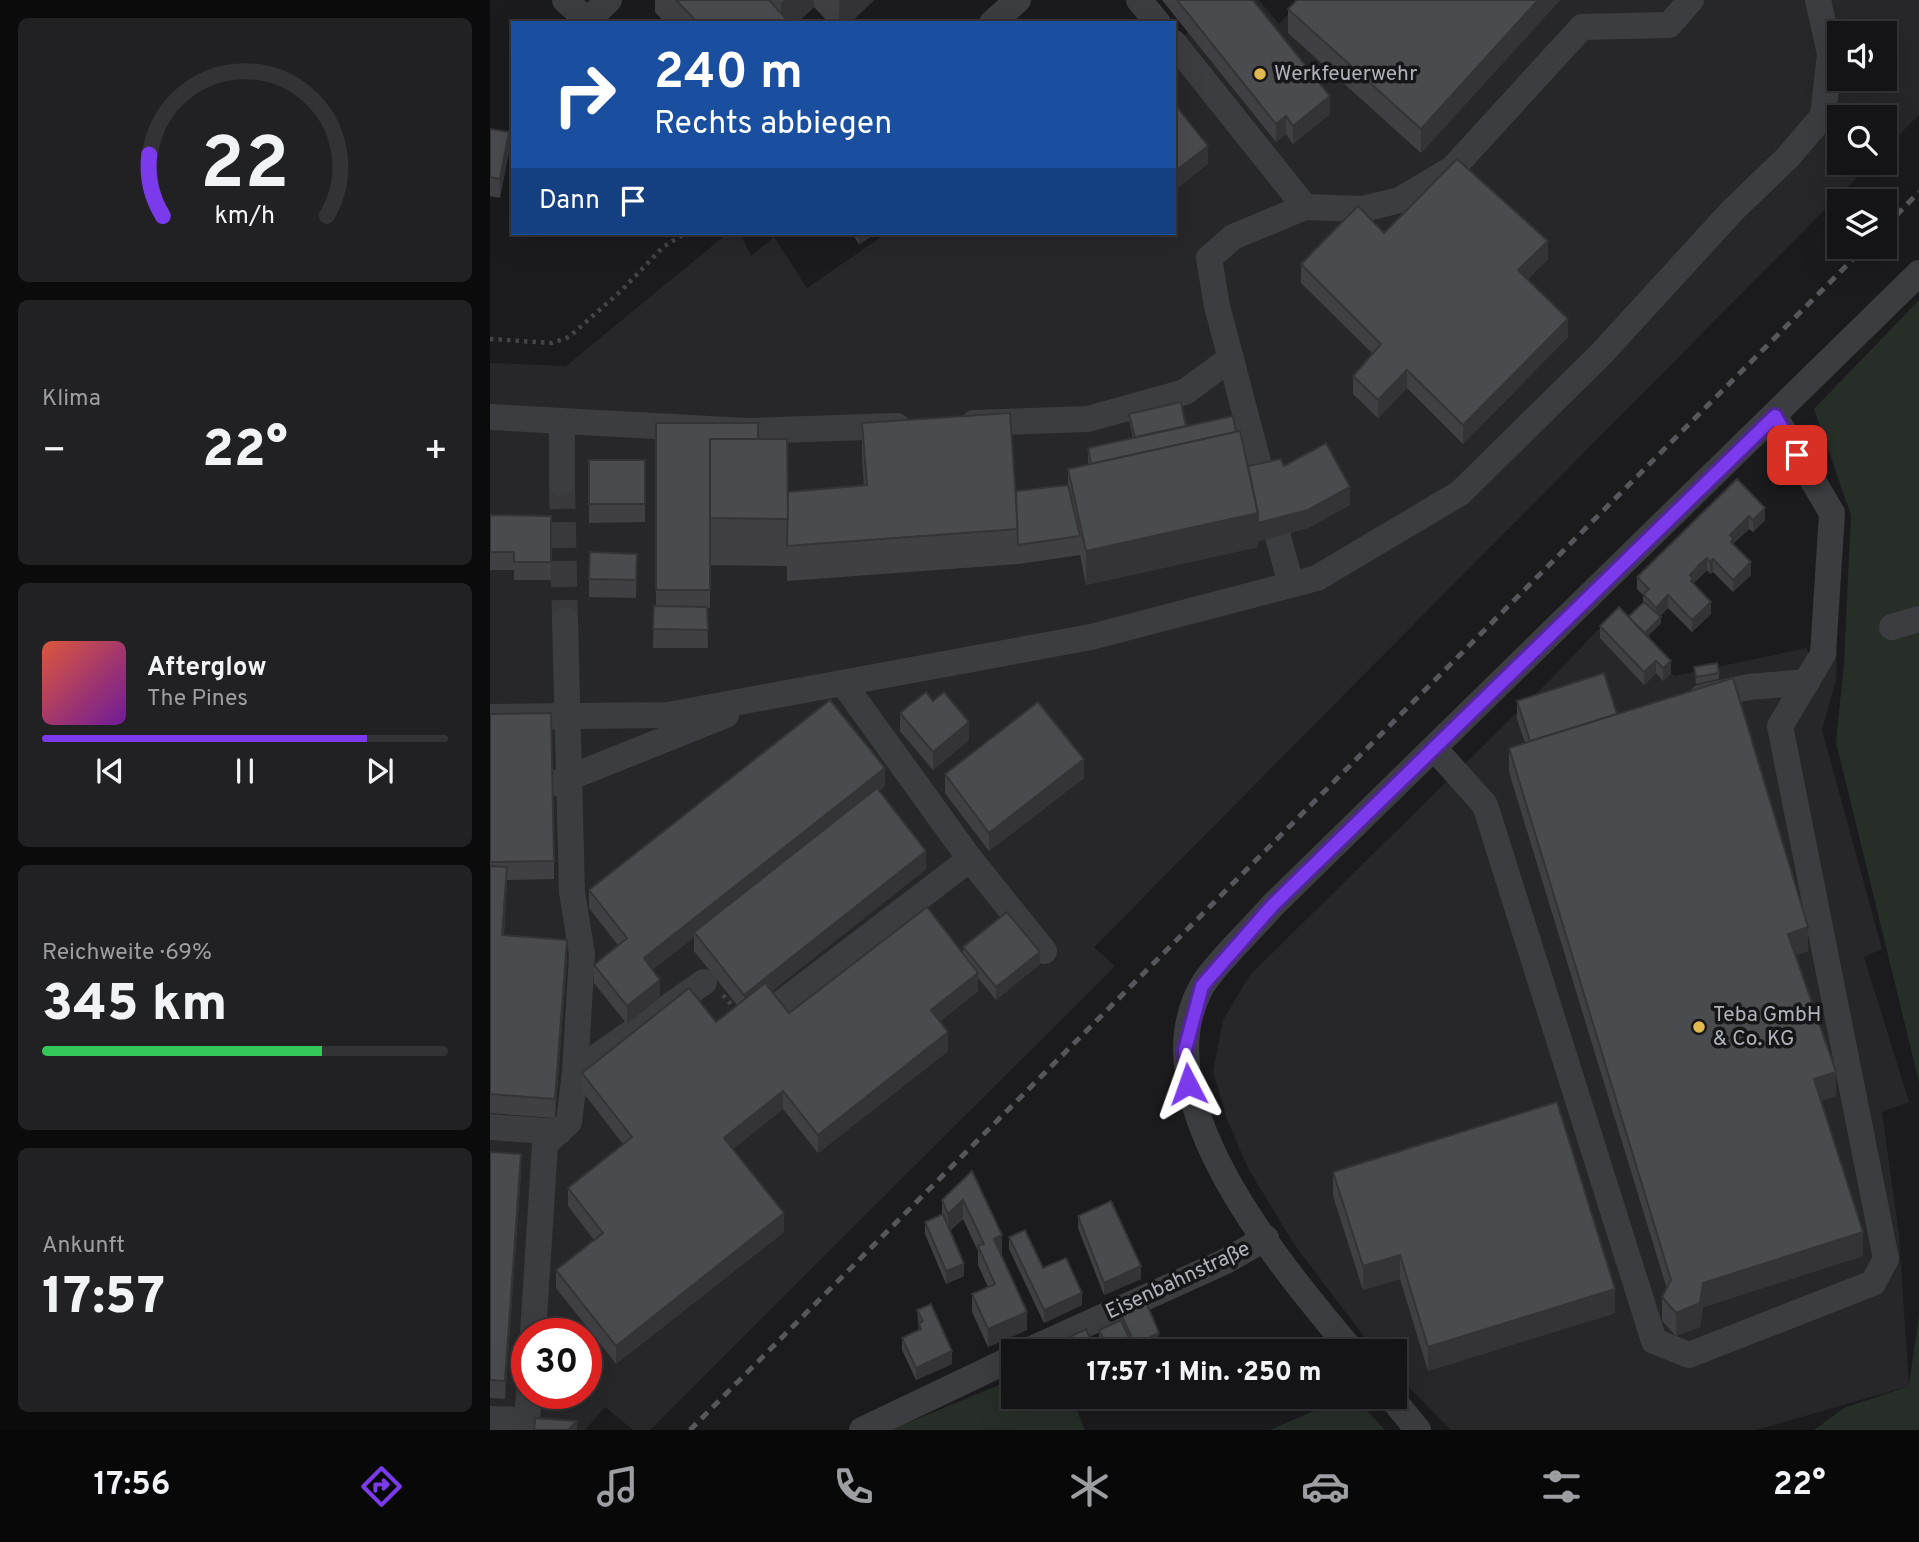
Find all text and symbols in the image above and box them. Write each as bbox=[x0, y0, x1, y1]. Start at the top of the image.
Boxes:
map controls bbox=[1827, 21, 1897, 259]
button: sound bbox=[1827, 21, 1897, 91]
text: 240 m bbox=[654, 44, 803, 106]
icon: right bbox=[539, 49, 630, 140]
place label: Werkfeuerwehr bbox=[1274, 61, 1417, 88]
marker: Werkfeuerwehr bbox=[1252, 66, 1268, 82]
text: Rechts abbiegen bbox=[654, 105, 892, 145]
button: search bbox=[1827, 105, 1897, 175]
text: 22 bbox=[200, 123, 290, 215]
icon: arrive bbox=[614, 182, 652, 220]
text: Dann bbox=[539, 185, 600, 218]
button: layers bbox=[1827, 189, 1897, 259]
text: km/h bbox=[215, 201, 275, 233]
text: Klima bbox=[42, 385, 101, 414]
text: 22° bbox=[202, 419, 288, 485]
pin bbox=[1767, 425, 1827, 485]
text: − bbox=[42, 428, 67, 477]
text: + bbox=[423, 428, 448, 477]
icon: arrive bbox=[1778, 436, 1816, 474]
text: Afterglow bbox=[147, 652, 267, 685]
text: The Pines bbox=[147, 685, 248, 714]
icon: previous bbox=[91, 752, 129, 790]
icon: pause bbox=[226, 752, 264, 790]
icon: next bbox=[361, 752, 399, 790]
text: Reichweite · 69% bbox=[42, 939, 212, 968]
text: 345 km bbox=[42, 973, 227, 1039]
place label: Teba GmbH & Co. KG bbox=[1713, 1002, 1821, 1053]
marker: Teba GmbH & Co. KG bbox=[1691, 1019, 1707, 1035]
position arrow bbox=[1151, 1047, 1225, 1121]
text: Ankunft bbox=[42, 1232, 125, 1261]
street label: Eisenbahnstraße bbox=[1101, 1236, 1255, 1326]
text: 17:57 bbox=[42, 1266, 165, 1332]
speed limit sign: 30 bbox=[511, 1318, 602, 1409]
text: 17:57 · 1 Min. · 250 m bbox=[1086, 1357, 1322, 1390]
icon: directions bbox=[357, 1462, 406, 1511]
icon: music bbox=[593, 1462, 642, 1511]
icon: phone bbox=[829, 1462, 878, 1511]
icon: climate bbox=[1065, 1462, 1114, 1511]
icon: car bbox=[1301, 1462, 1350, 1511]
icon: filters bbox=[1537, 1462, 1586, 1511]
text: 17:56 bbox=[93, 1466, 170, 1506]
text: 22° bbox=[1773, 1466, 1825, 1506]

